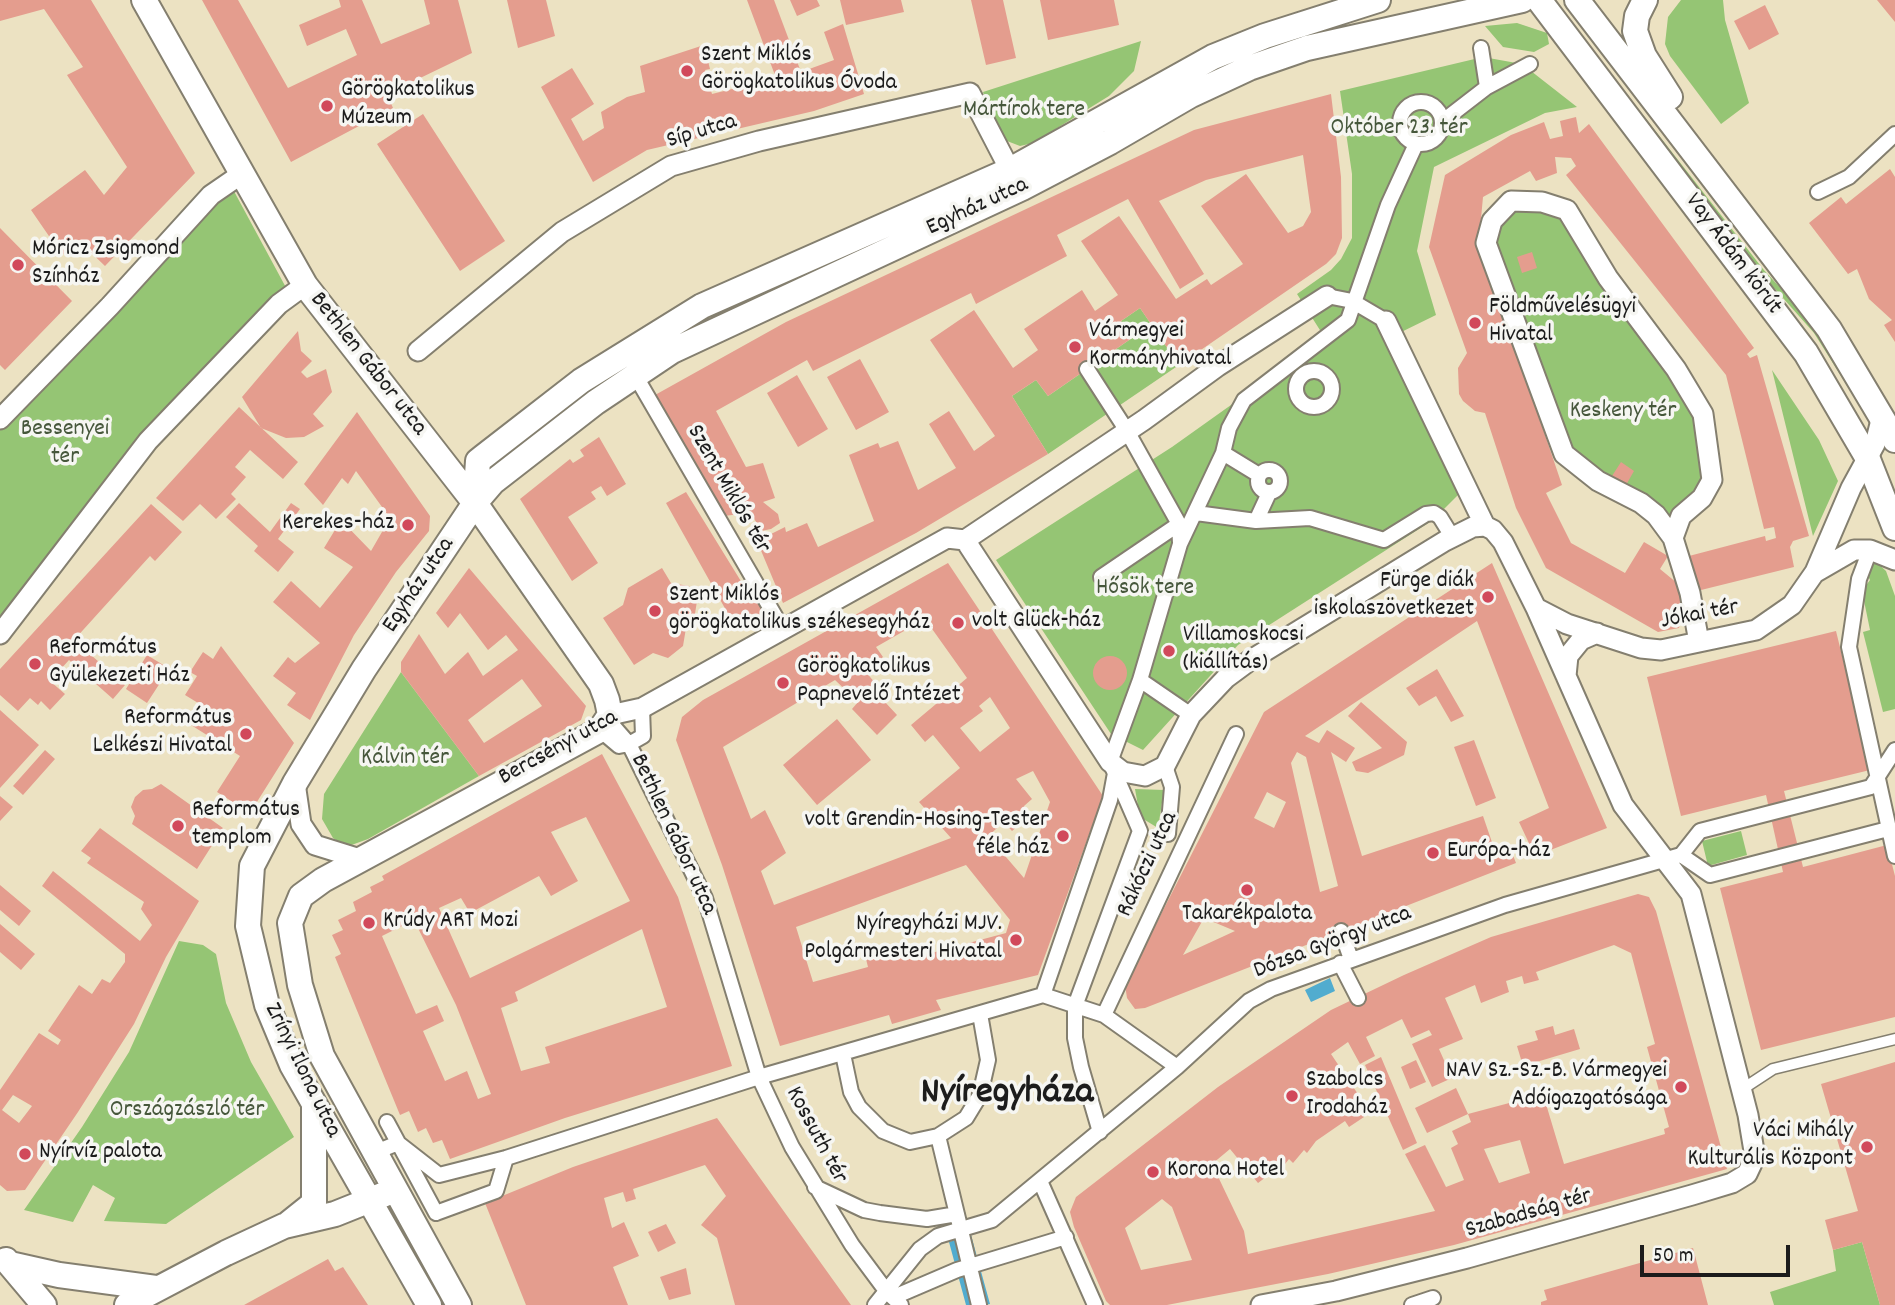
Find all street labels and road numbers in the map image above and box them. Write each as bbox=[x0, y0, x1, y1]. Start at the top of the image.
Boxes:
street label: Síp utca bbox=[664, 109, 740, 157]
street label: Egyház utca bbox=[923, 172, 1033, 244]
street label: Vay Ádám körút bbox=[1677, 189, 1787, 321]
street label: Bethlen Gábor utca bbox=[302, 287, 432, 443]
street label: Szent Miklós tér bbox=[679, 420, 775, 560]
street label: Egyház utca bbox=[378, 533, 462, 639]
street label: Jókai tér bbox=[1659, 594, 1741, 638]
street label: Bercsényi utca bbox=[494, 704, 624, 794]
street label: Bethlen Gábor utca bbox=[622, 750, 722, 920]
street label: Rákóczi utca bbox=[1112, 808, 1186, 922]
street label: Dózsa György utca bbox=[1250, 901, 1416, 987]
street label: Zrínyi Ilona utca bbox=[256, 999, 346, 1143]
street label: Kossuth tér bbox=[777, 1083, 853, 1189]
street label: Szabadság tér bbox=[1463, 1183, 1595, 1247]

